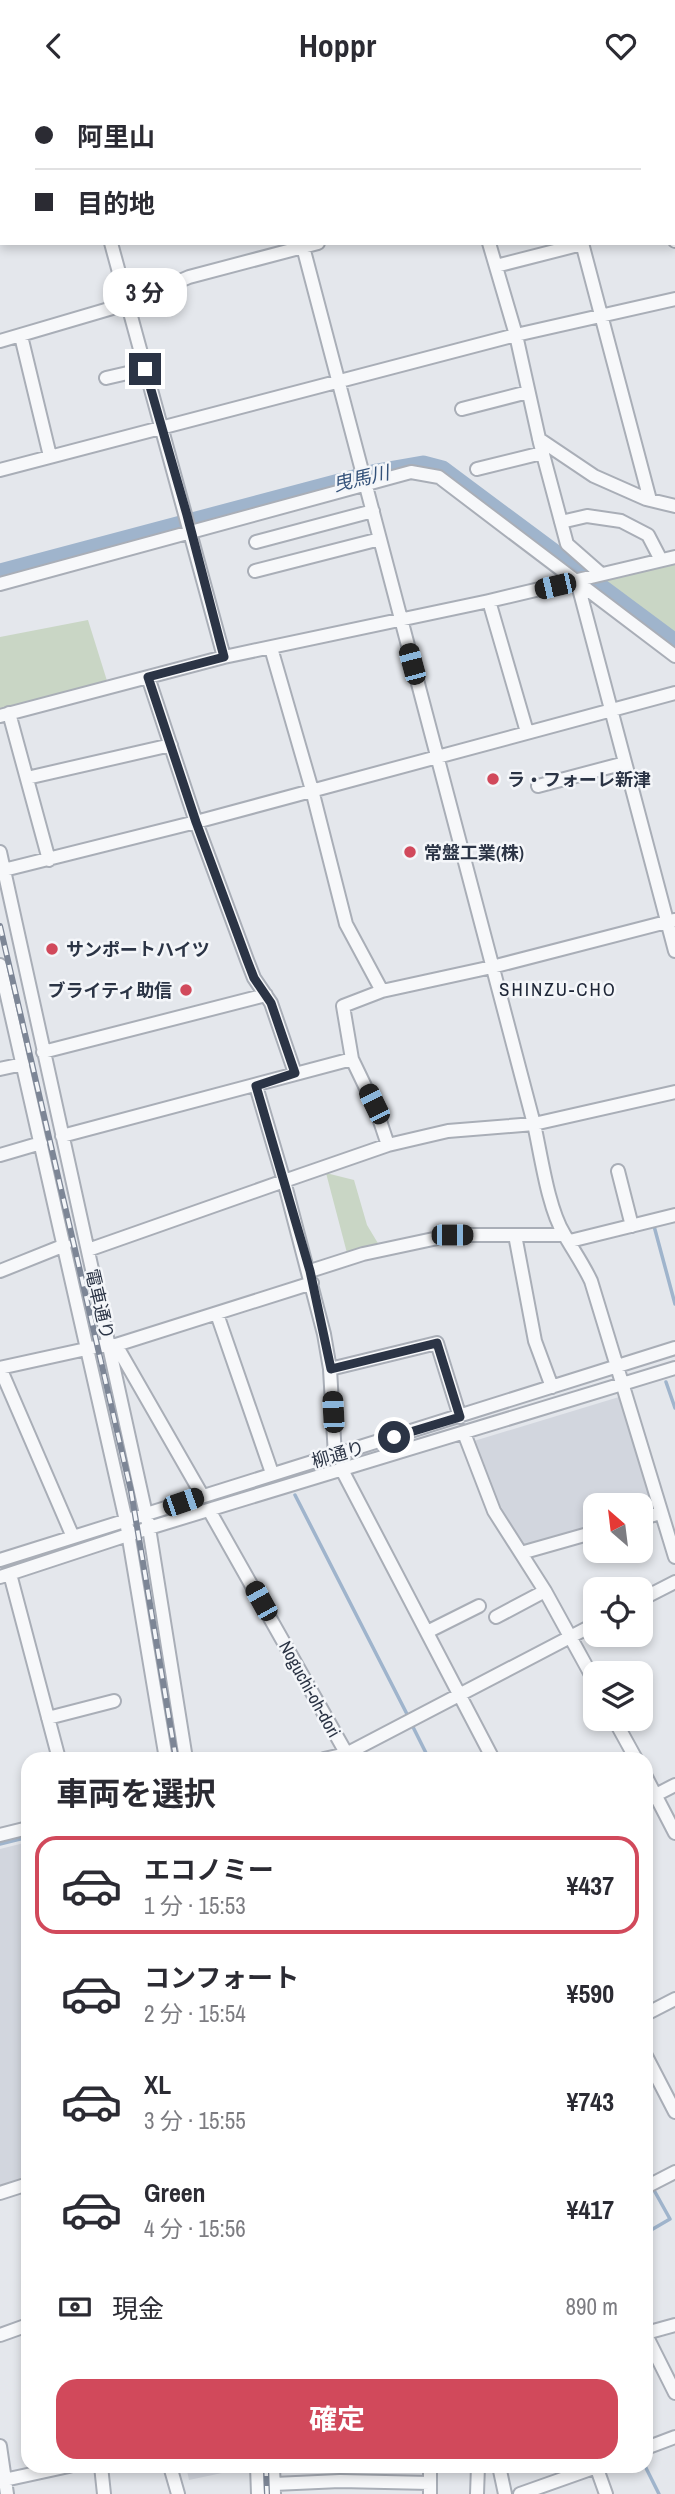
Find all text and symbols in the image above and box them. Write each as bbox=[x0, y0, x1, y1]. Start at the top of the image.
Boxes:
text: Hoppr bbox=[299, 24, 376, 67]
icon: back bbox=[35, 27, 73, 65]
icon: heart bbox=[602, 27, 640, 65]
text: 阿里山 bbox=[77, 119, 155, 154]
text: 目的地 bbox=[77, 186, 155, 221]
callout: 3 分 bbox=[103, 267, 187, 317]
text: 3 分 bbox=[126, 277, 164, 308]
route end bbox=[129, 353, 161, 385]
water label: 曳馬川 bbox=[330, 458, 394, 497]
car bbox=[533, 571, 578, 601]
car bbox=[397, 641, 428, 687]
place label: ラ・フォーレ新津 bbox=[507, 767, 651, 792]
marker: ラ・フォーレ新津 bbox=[485, 771, 501, 787]
place label: 常盤工業(株) bbox=[424, 840, 524, 865]
marker: 常盤工業(株) bbox=[402, 844, 418, 860]
place label: サンポートハイツ bbox=[66, 937, 210, 962]
marker: サンポートハイツ bbox=[44, 941, 60, 957]
district label: SHINZU-CHO bbox=[499, 976, 617, 1002]
place label: ブライティ助信 bbox=[47, 978, 172, 1003]
marker: ブライティ助信 bbox=[178, 982, 194, 998]
car bbox=[356, 1081, 393, 1127]
car bbox=[432, 1225, 474, 1246]
street label: 電車通り bbox=[80, 1266, 120, 1342]
car bbox=[322, 1390, 345, 1434]
route start bbox=[378, 1421, 410, 1453]
street label: 柳通り bbox=[309, 1435, 367, 1473]
car bbox=[160, 1485, 207, 1519]
north arrow bbox=[583, 1493, 653, 1563]
map controls bbox=[583, 1493, 653, 1731]
button: locate bbox=[583, 1577, 653, 1647]
car bbox=[242, 1578, 281, 1624]
street label: Noguchi-oh-dori bbox=[273, 1636, 347, 1742]
button: layers bbox=[583, 1661, 653, 1731]
text: 車両を選択 bbox=[56, 1772, 216, 1815]
text: エコノミー bbox=[144, 1852, 274, 1887]
icon: car bbox=[60, 1854, 123, 1917]
text: ¥437 bbox=[567, 1868, 614, 1903]
text: 1 分 · 15:53 bbox=[144, 1890, 246, 1921]
text: コンフォート bbox=[144, 1960, 299, 1995]
icon: car bbox=[60, 1962, 123, 2025]
text: ¥590 bbox=[567, 1976, 614, 2011]
text: 2 分 · 15:54 bbox=[144, 1998, 246, 2029]
text: XL bbox=[144, 2067, 171, 2102]
icon: car bbox=[60, 2070, 123, 2133]
text: ¥743 bbox=[567, 2084, 614, 2119]
text: 3 分 · 15:55 bbox=[144, 2105, 246, 2136]
text: Green bbox=[144, 2175, 206, 2210]
icon: car bbox=[60, 2178, 123, 2241]
text: ¥417 bbox=[567, 2192, 614, 2227]
text: 4 分 · 15:56 bbox=[144, 2213, 246, 2244]
icon: cash bbox=[56, 2288, 94, 2326]
text: 現金 bbox=[112, 2291, 164, 2326]
text: 890 m bbox=[566, 2291, 618, 2322]
button: 確定 bbox=[56, 2379, 618, 2459]

